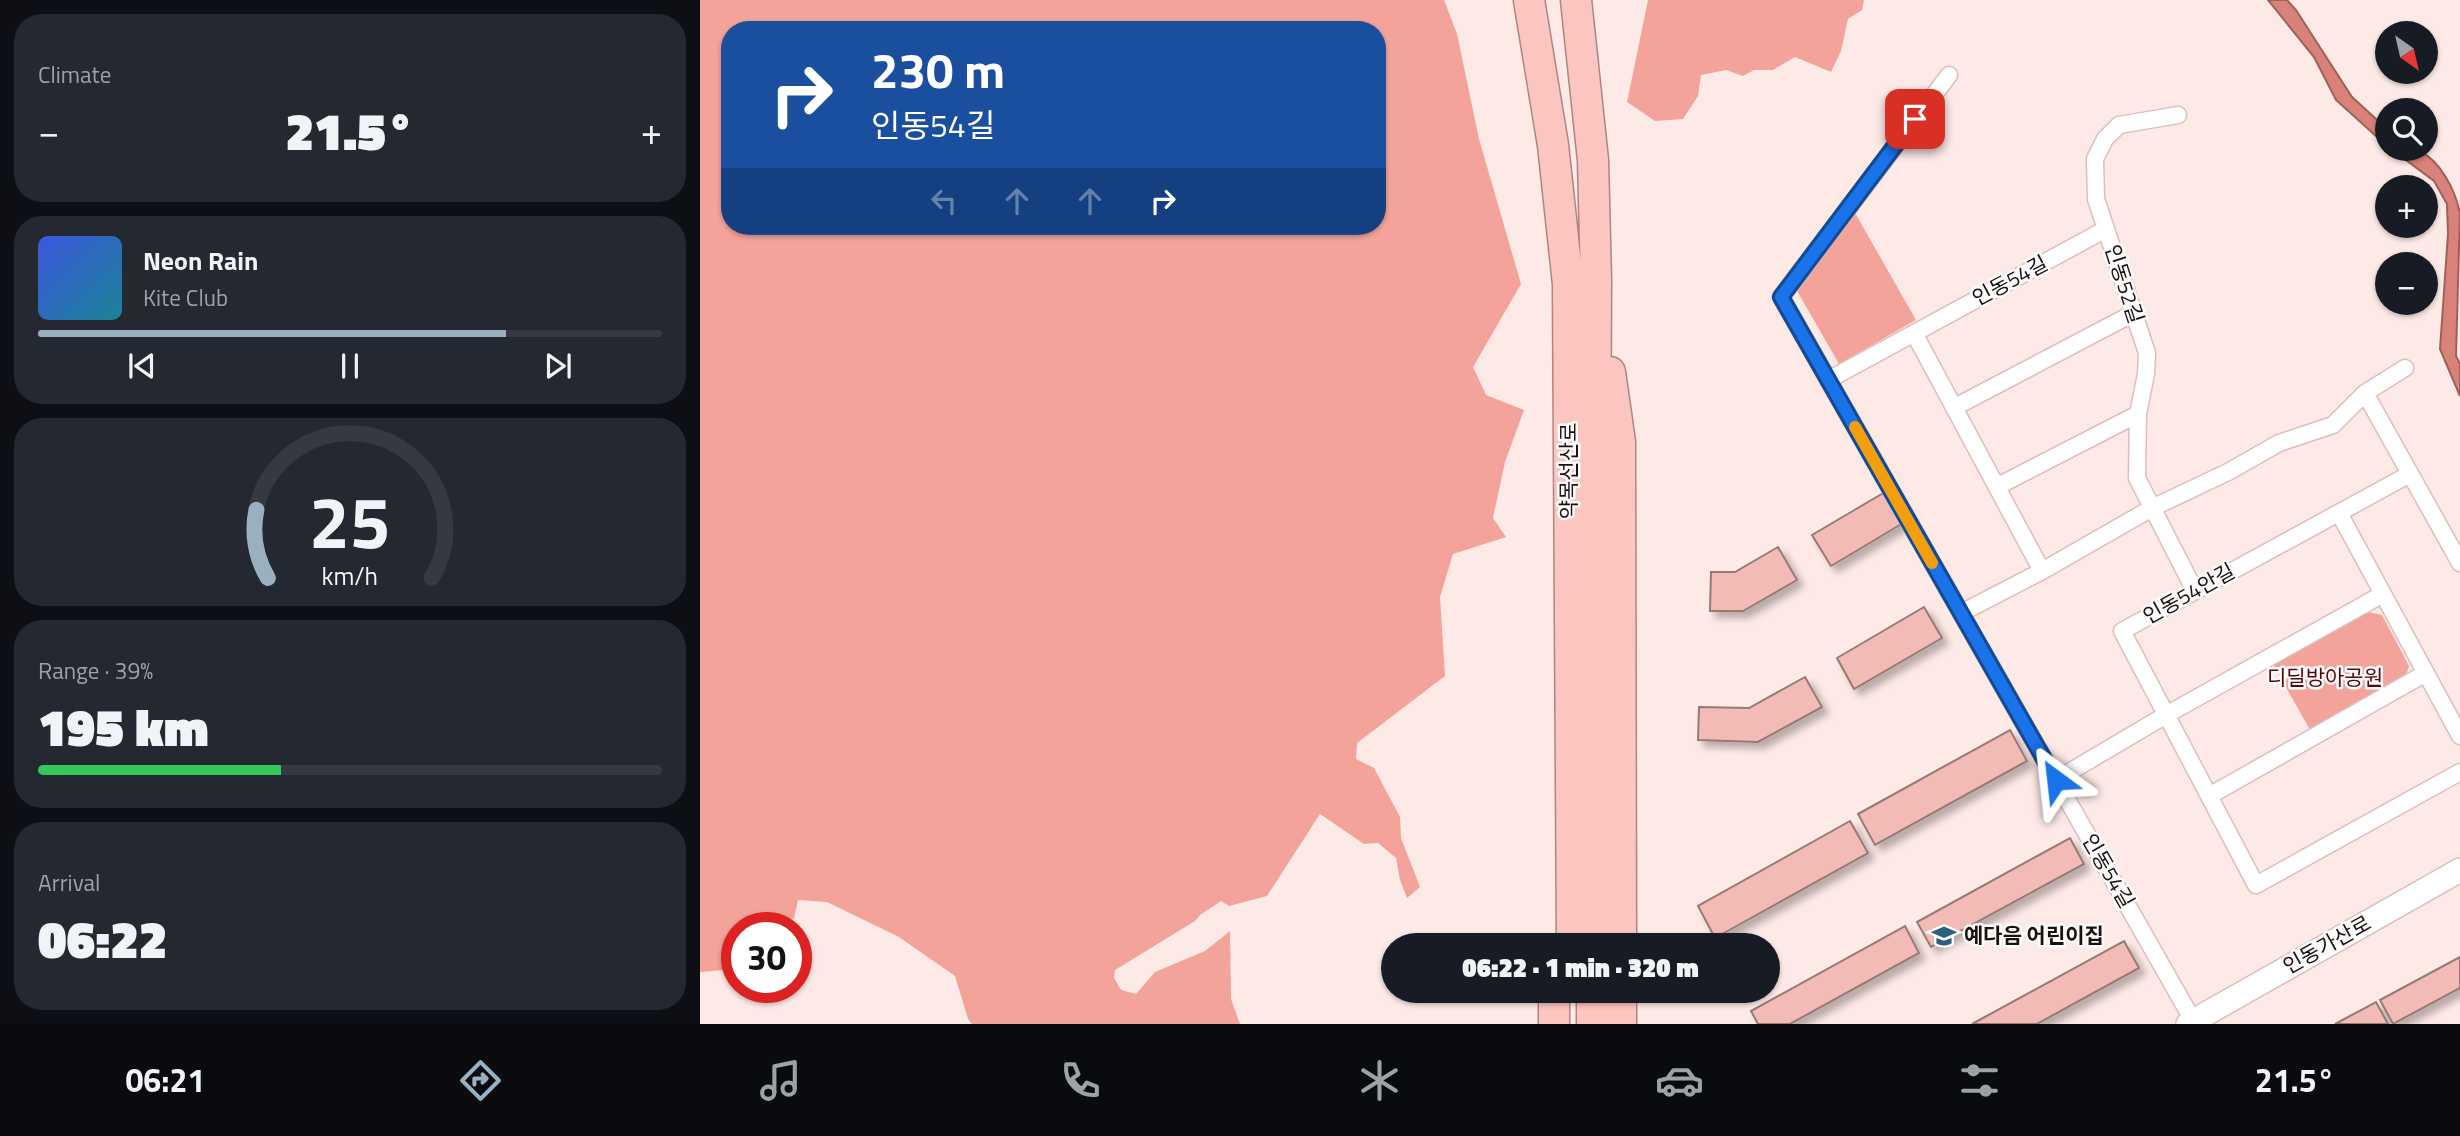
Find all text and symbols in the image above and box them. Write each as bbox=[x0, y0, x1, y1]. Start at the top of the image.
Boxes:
north arrow bbox=[2375, 21, 2438, 84]
map controls bbox=[2375, 21, 2438, 315]
text: 230 m bbox=[871, 32, 1005, 107]
icon: right bbox=[756, 49, 847, 140]
text: Climate bbox=[38, 57, 111, 92]
pin bbox=[1885, 89, 1945, 149]
text: 21.5° bbox=[285, 91, 415, 170]
button: search bbox=[2375, 98, 2438, 161]
icon: arrive bbox=[1896, 100, 1934, 138]
text: 인동54길 bbox=[871, 101, 995, 149]
text: − bbox=[38, 102, 59, 160]
text: + bbox=[641, 102, 662, 160]
button: + bbox=[2375, 175, 2438, 238]
icon: left bbox=[925, 182, 963, 220]
icon: ahead bbox=[998, 182, 1036, 220]
icon: ahead bbox=[1071, 182, 1109, 220]
icon: right bbox=[1144, 182, 1182, 220]
street label: 인동52길 bbox=[2097, 240, 2153, 327]
text: Neon Rain bbox=[143, 241, 258, 280]
street label: 인동54길 bbox=[1966, 247, 2053, 313]
button: − bbox=[2375, 252, 2438, 315]
text: Kite Club bbox=[143, 280, 228, 315]
icon: previous bbox=[123, 347, 161, 385]
icon: pause bbox=[331, 347, 369, 385]
icon: next bbox=[539, 347, 577, 385]
street label: 약목선산로 bbox=[1552, 423, 1584, 519]
text: 25 bbox=[309, 466, 391, 576]
street label: 인동54안길 bbox=[2137, 555, 2240, 632]
text: km/h bbox=[322, 557, 378, 595]
text: Range · 39% bbox=[38, 653, 153, 688]
park label: 디딜방아공원 bbox=[2267, 661, 2383, 693]
text: 195 km bbox=[38, 687, 209, 766]
position arrow bbox=[2019, 743, 2093, 817]
street label: 인동54길 bbox=[2075, 827, 2143, 914]
text: Arrival bbox=[38, 865, 100, 900]
text: 06:22 bbox=[38, 899, 167, 978]
street label: 인동가산로 bbox=[2277, 907, 2377, 982]
speed limit sign: 30 bbox=[721, 912, 812, 1003]
place label: 예다음 어린이집 bbox=[1964, 919, 2104, 951]
school or university icon: 예다음 어린이집 bbox=[1930, 922, 1958, 950]
text: 06:22 · 1 min · 320 m bbox=[1462, 948, 1699, 987]
text: 06:21 bbox=[125, 1056, 205, 1104]
icon: directions bbox=[456, 1056, 505, 1105]
icon: music bbox=[756, 1056, 805, 1105]
icon: phone bbox=[1056, 1056, 1105, 1105]
icon: climate bbox=[1355, 1056, 1404, 1105]
icon: car bbox=[1655, 1056, 1704, 1105]
icon: filters bbox=[1955, 1056, 2004, 1105]
text: 21.5° bbox=[2255, 1056, 2335, 1104]

